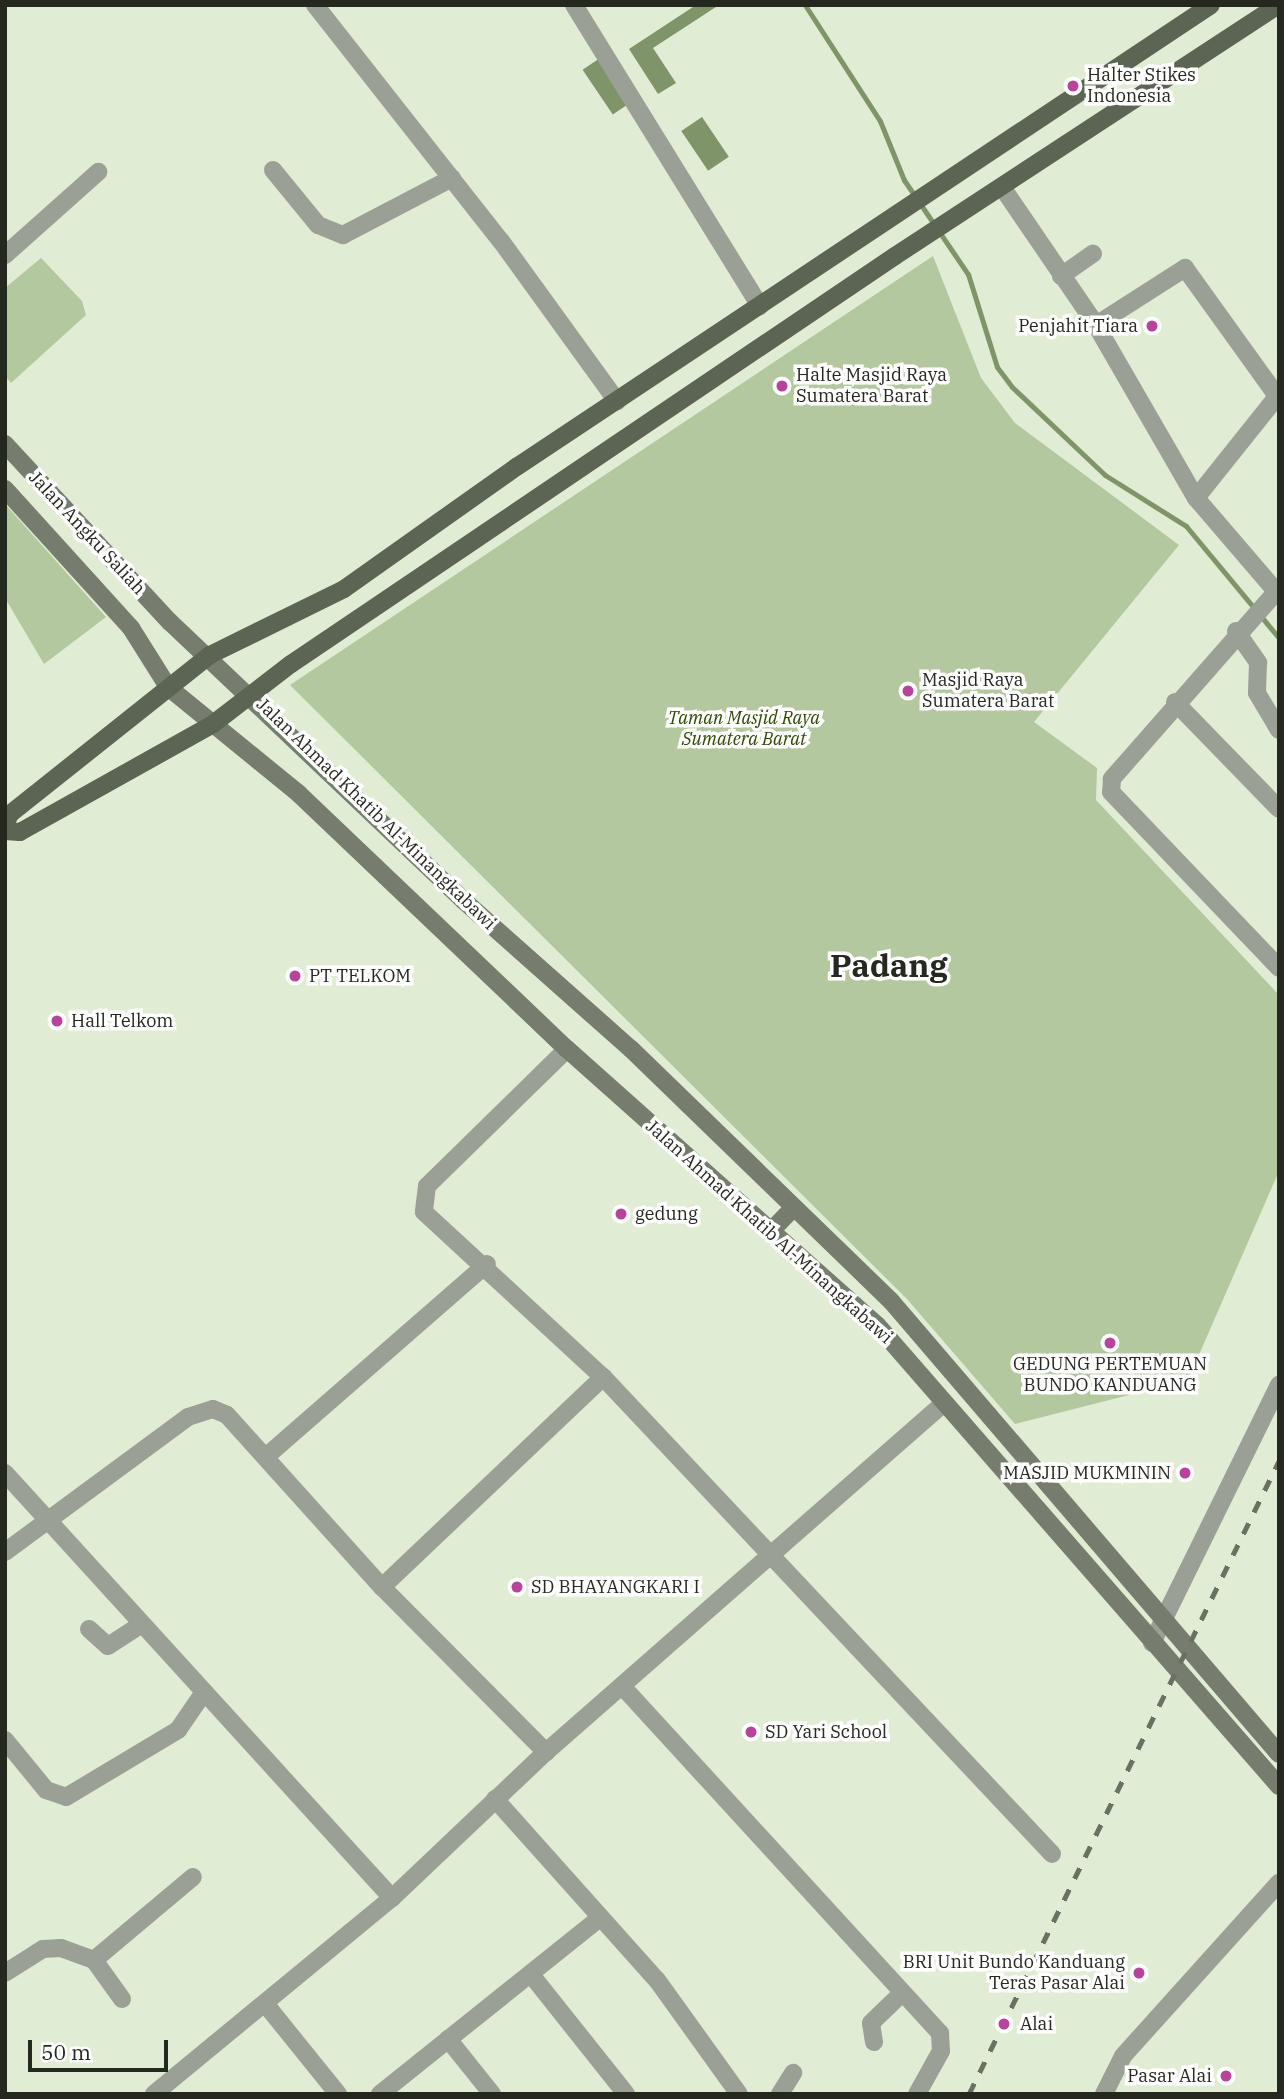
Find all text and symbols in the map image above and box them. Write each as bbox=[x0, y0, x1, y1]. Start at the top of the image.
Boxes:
place label: Halter Stikes Indonesia bbox=[1087, 65, 1196, 108]
marker: Halter Stikes Indonesia bbox=[1065, 78, 1081, 94]
place label: Penjahit Tiara bbox=[1018, 315, 1138, 337]
marker: Penjahit Tiara bbox=[1144, 318, 1160, 334]
place label: Halte Masjid Raya Sumatera Barat bbox=[796, 365, 947, 408]
marker: Halte Masjid Raya Sumatera Barat bbox=[774, 378, 790, 394]
street label: Jalan Angku Saliah bbox=[24, 467, 150, 599]
place label: Masjid Raya Sumatera Barat bbox=[922, 670, 1054, 712]
marker: Masjid Raya Sumatera Barat bbox=[900, 683, 916, 699]
street label: Jalan Ahmad Khatib Al-Minangkabawi bbox=[252, 694, 500, 934]
park label: Taman Masjid Raya Sumatera Barat bbox=[668, 708, 820, 750]
district label: Padang bbox=[830, 946, 948, 984]
place label: PT TELKOM bbox=[309, 965, 411, 987]
marker: PT TELKOM bbox=[287, 968, 303, 984]
place label: Hall Telkom bbox=[71, 1010, 173, 1032]
marker: Hall Telkom bbox=[49, 1013, 65, 1029]
street label: Jalan Ahmad Khatib Al-Minangkabawi bbox=[641, 1116, 897, 1348]
place label: gedung bbox=[635, 1203, 698, 1225]
marker: gedung bbox=[613, 1206, 629, 1222]
marker: GEDUNG PERTEMUAN BUNDO KANDUANG bbox=[1102, 1335, 1118, 1351]
place label: GEDUNG PERTEMUAN BUNDO KANDUANG bbox=[1013, 1354, 1207, 1396]
place label: MASJID MUKMININ bbox=[1003, 1462, 1171, 1484]
marker: MASJID MUKMININ bbox=[1177, 1465, 1193, 1481]
place label: SD BHAYANGKARI I bbox=[531, 1576, 700, 1598]
marker: SD BHAYANGKARI I bbox=[509, 1579, 525, 1595]
place label: SD Yari School bbox=[765, 1721, 887, 1743]
marker: SD Yari School bbox=[743, 1724, 759, 1740]
place label: BRI Unit Bundo Kanduang Teras Pasar Alai bbox=[903, 1952, 1125, 1994]
marker: BRI Unit Bundo Kanduang Teras Pasar Alai bbox=[1131, 1965, 1147, 1981]
place label: Alai bbox=[1020, 2013, 1053, 2035]
marker: Alai bbox=[994, 2014, 1014, 2034]
scale bar bbox=[32, 2025, 172, 2070]
text: 50 m bbox=[41, 2038, 91, 2066]
place label: Pasar Alai bbox=[1127, 2065, 1212, 2087]
marker: Pasar Alai bbox=[1218, 2068, 1234, 2084]

